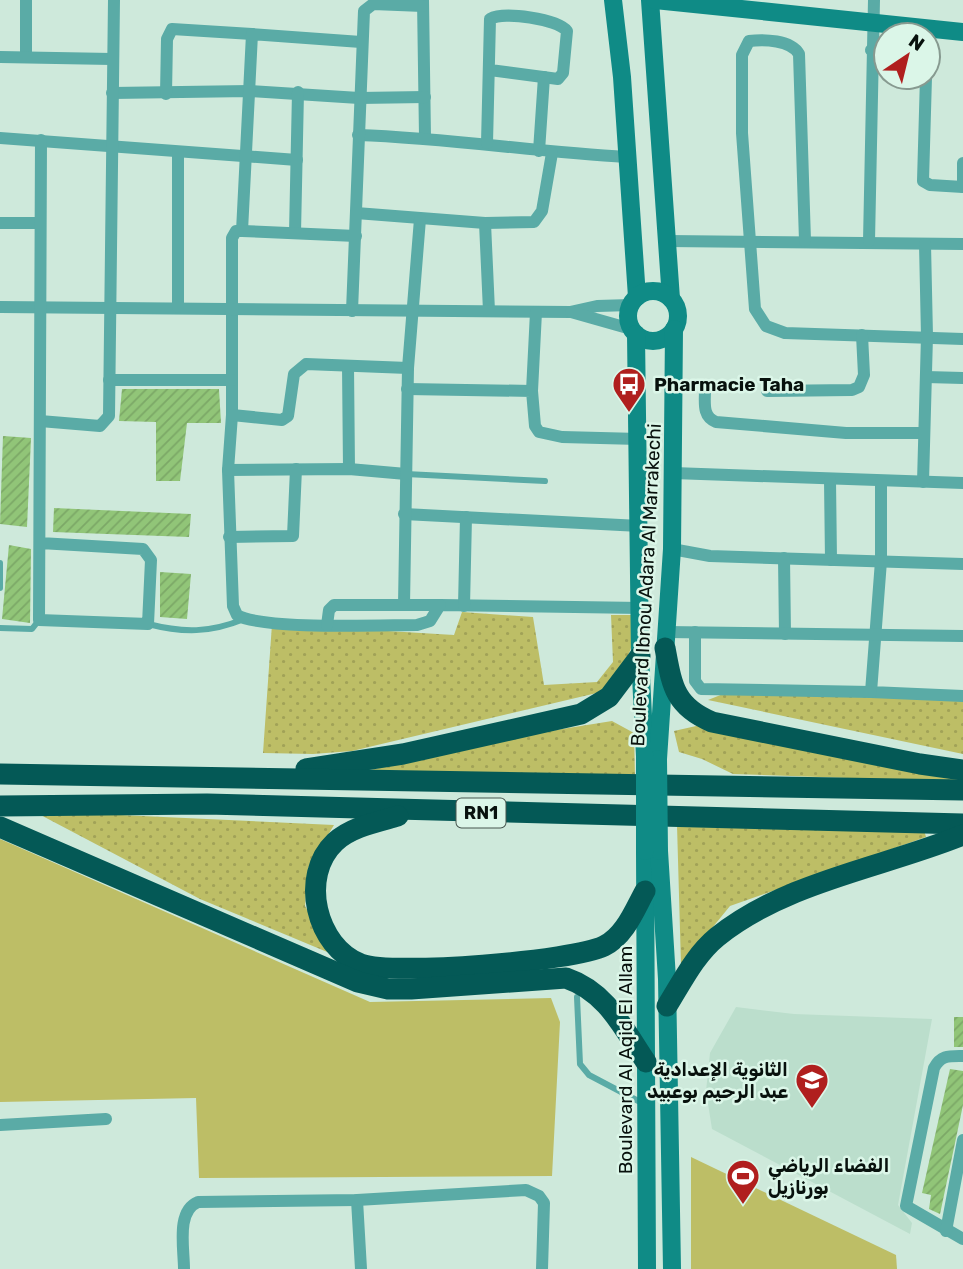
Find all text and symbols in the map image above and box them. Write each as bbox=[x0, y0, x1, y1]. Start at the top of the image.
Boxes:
north arrow bbox=[872, 21, 942, 91]
text: N bbox=[904, 29, 929, 56]
bus stop icon: Pharmacie Taha bbox=[610, 365, 648, 414]
place label: Pharmacie Taha bbox=[654, 373, 804, 396]
street label: Boulevard Ibnou Adara Al Marrakechi bbox=[626, 423, 666, 747]
road number: RN1 bbox=[456, 798, 505, 828]
street label: Boulevard Al Aqid El Allam bbox=[614, 946, 637, 1174]
place label: الثانوية الإعدادية عبد الرحيم بوعبيد bbox=[647, 1058, 788, 1104]
school or university icon: الثانوية الإعدادية عبد الرحيم بوعبيد bbox=[793, 1061, 831, 1110]
place label: الفضاء الرياضي بورنازيل bbox=[768, 1154, 889, 1199]
sports icon: الفضاء الرياضي بورنازيل bbox=[724, 1157, 762, 1206]

